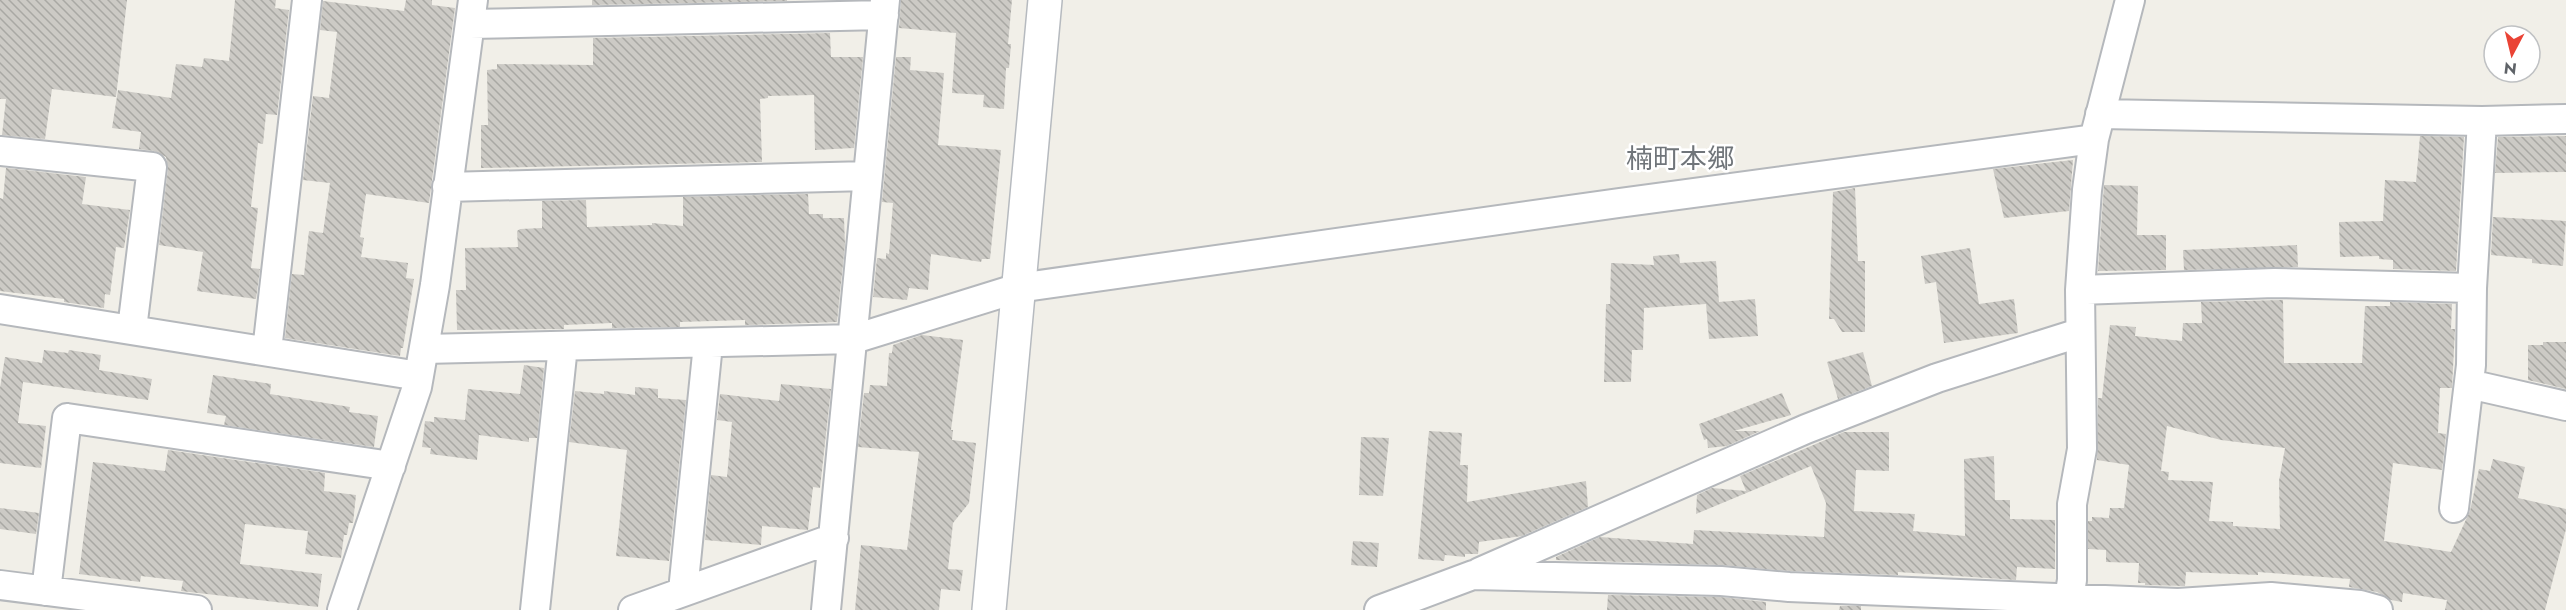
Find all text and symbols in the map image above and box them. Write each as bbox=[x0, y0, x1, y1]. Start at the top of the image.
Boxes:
north arrow bbox=[2482, 24, 2542, 84]
text: N bbox=[2503, 56, 2518, 81]
district label: 楠町本郷 bbox=[1626, 139, 1734, 178]

